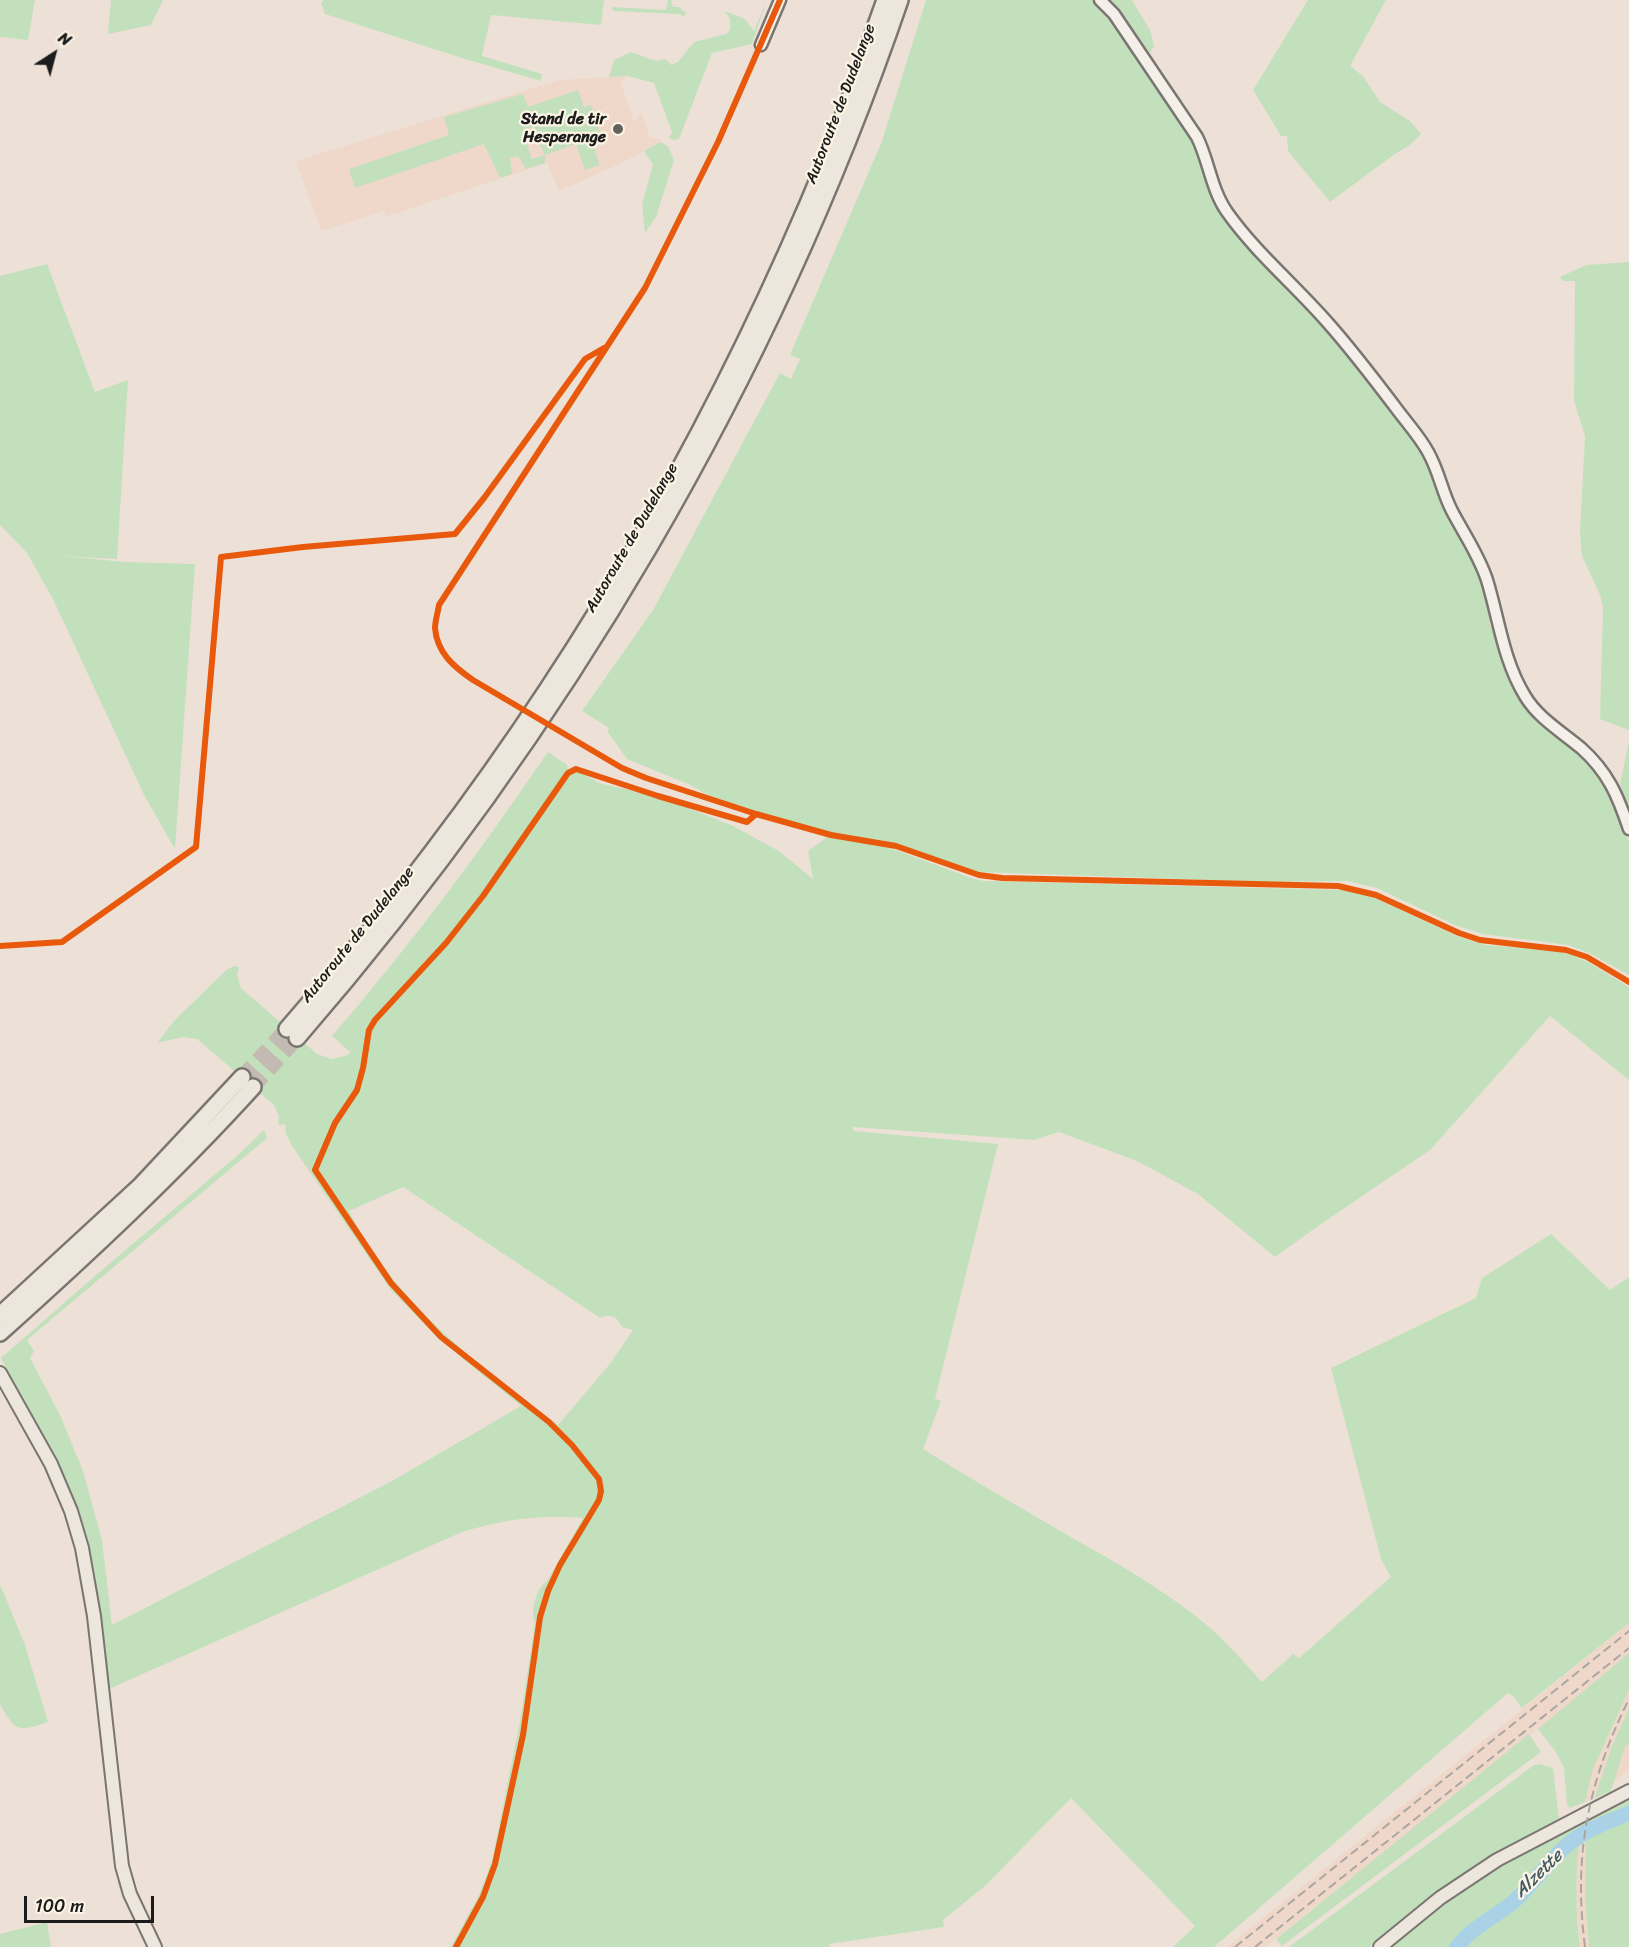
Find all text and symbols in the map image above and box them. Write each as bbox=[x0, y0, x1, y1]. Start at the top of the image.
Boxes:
street label: Autoroute de Dudelange bbox=[802, 22, 880, 186]
north arrow bbox=[24, 24, 84, 84]
text: N bbox=[52, 24, 78, 54]
place label: Stand de tir Hesperange bbox=[521, 110, 606, 148]
marker: Stand de tir Hesperange bbox=[611, 122, 625, 136]
street label: Autoroute de Dudelange bbox=[581, 460, 683, 616]
street label: Autoroute de Dudelange bbox=[297, 863, 419, 1007]
water label: Alzette bbox=[1510, 1846, 1568, 1902]
scale bar bbox=[27, 1884, 158, 1922]
text: 100 m bbox=[35, 1890, 84, 1922]

